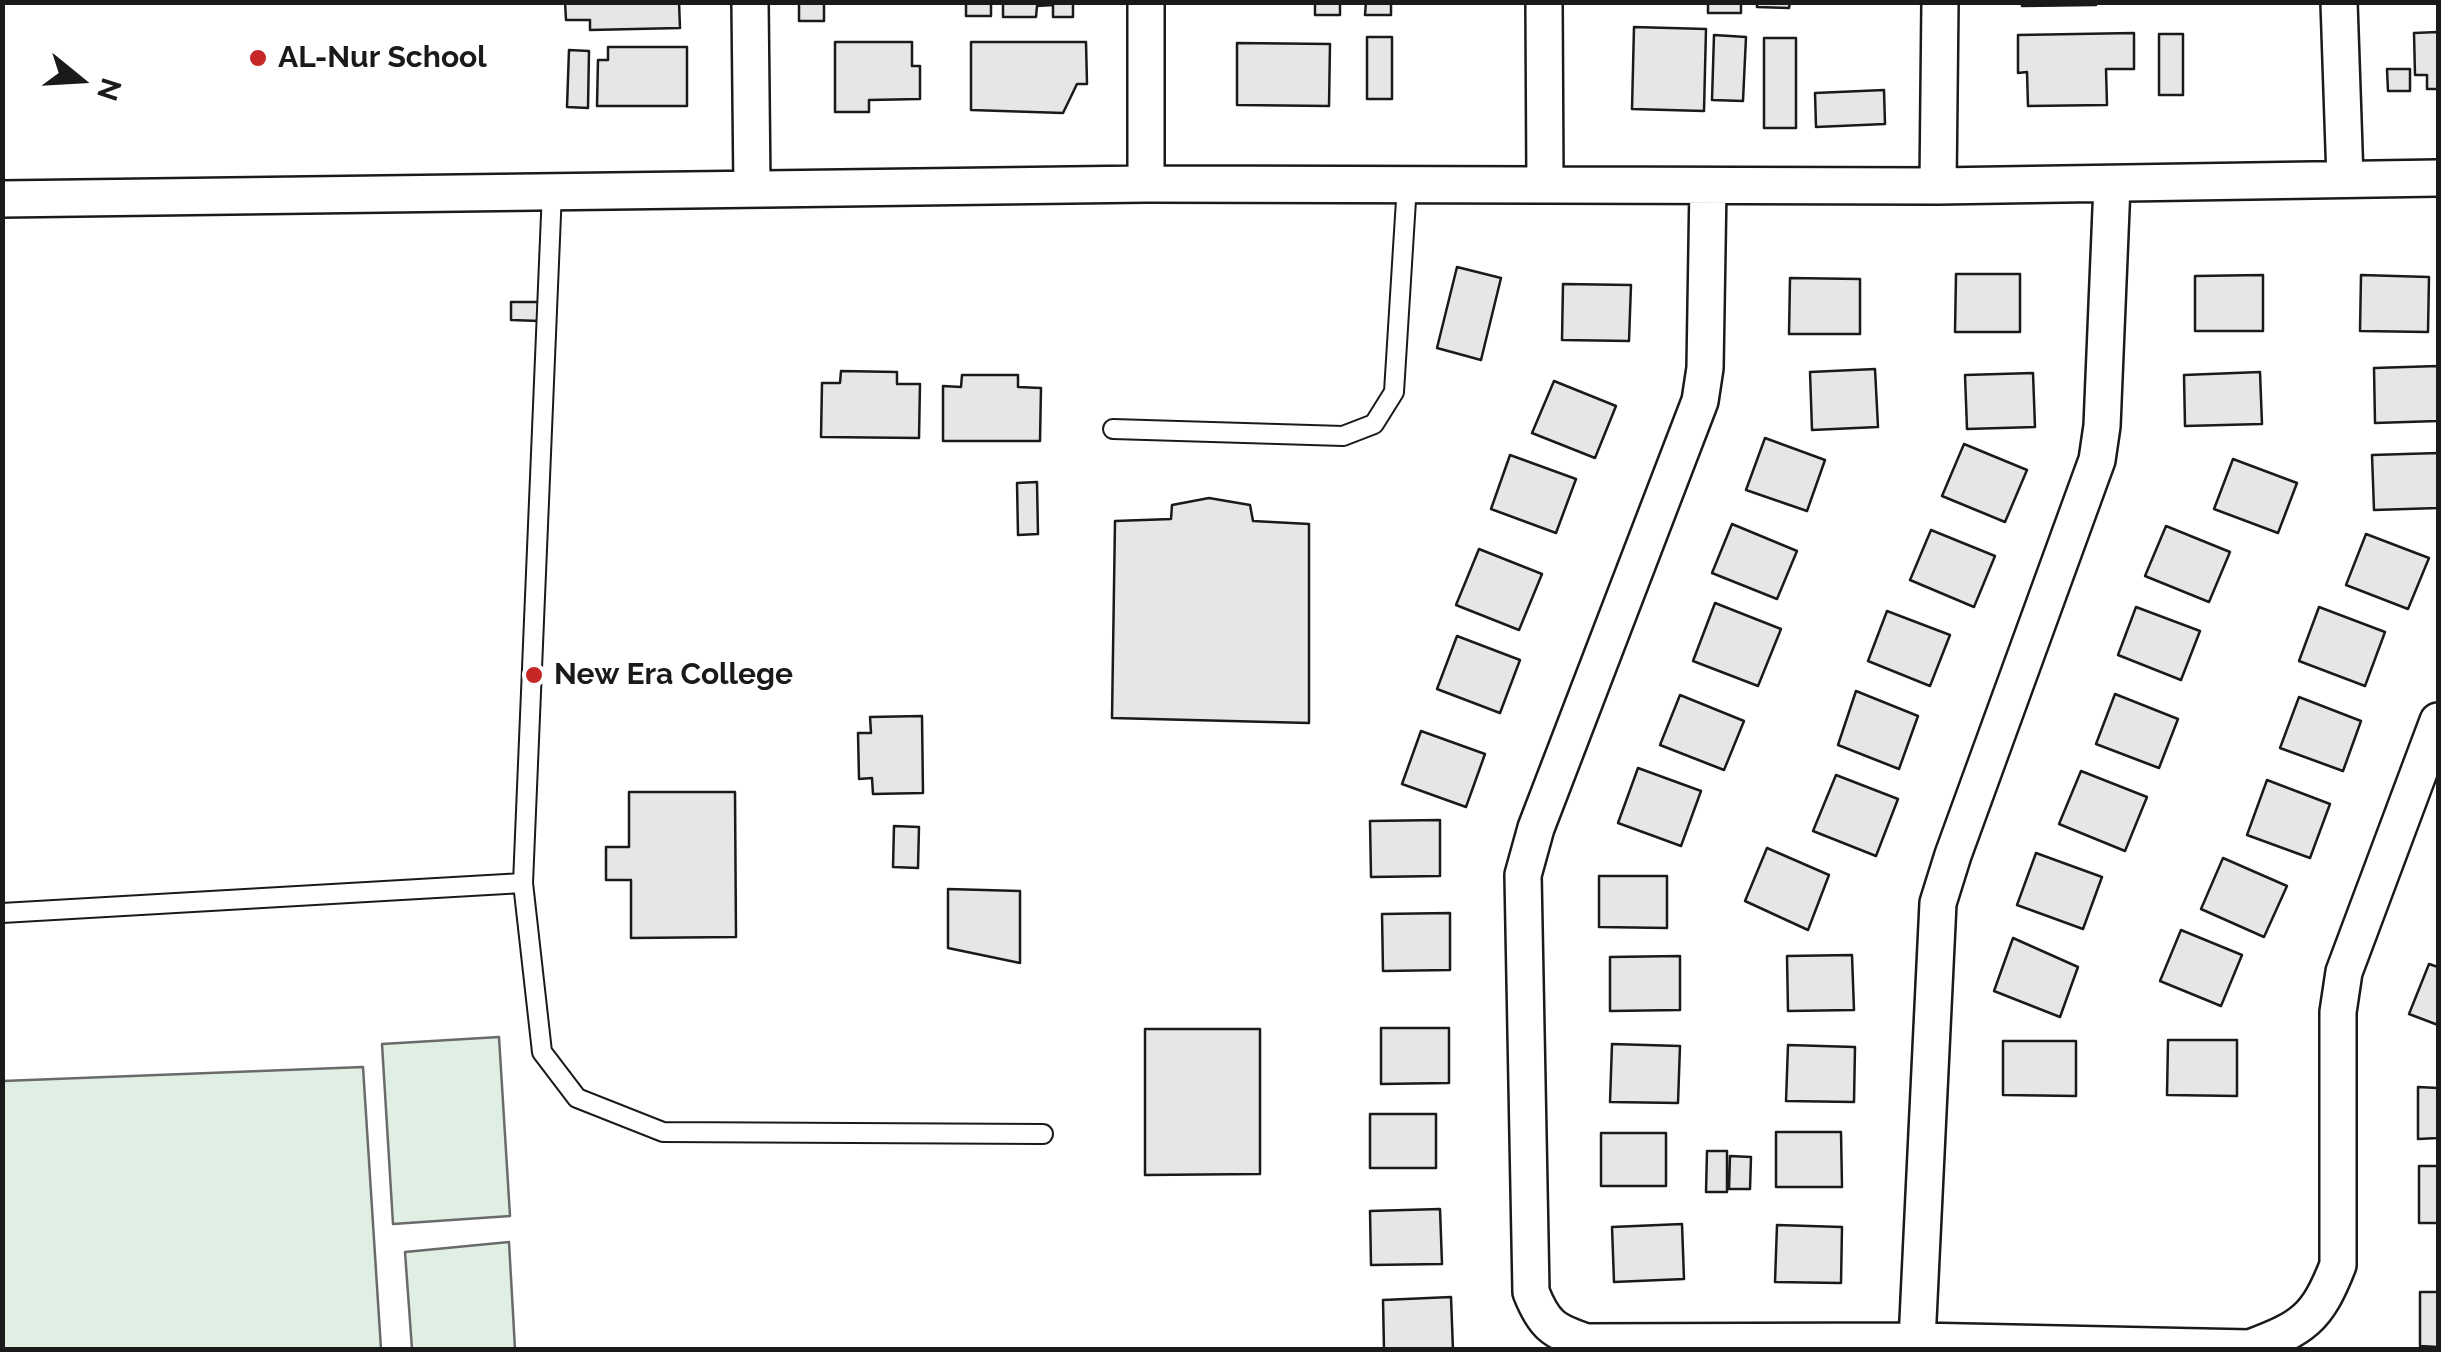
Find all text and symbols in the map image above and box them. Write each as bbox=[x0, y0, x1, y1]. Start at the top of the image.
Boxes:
north arrow bbox=[30, 30, 130, 130]
place label: AL-Nur School bbox=[278, 40, 487, 76]
marker: AL-Nur School bbox=[247, 47, 269, 69]
text: N bbox=[90, 74, 128, 105]
place label: New Era College bbox=[554, 657, 793, 693]
marker: New Era College bbox=[523, 664, 545, 686]

